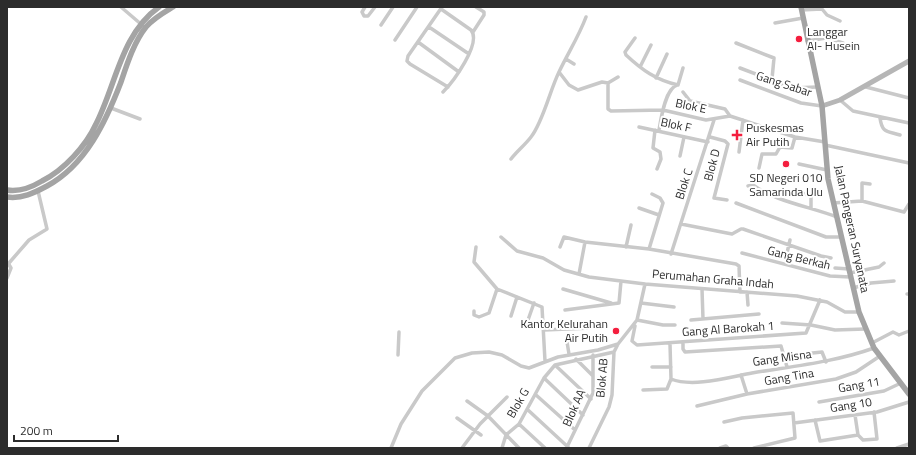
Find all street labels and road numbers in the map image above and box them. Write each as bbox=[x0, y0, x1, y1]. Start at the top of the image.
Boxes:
street label: Gang Sabar bbox=[754, 66, 815, 101]
street label: Blok E bbox=[674, 93, 709, 118]
street label: Blok F bbox=[659, 112, 693, 137]
street label: Blok D bbox=[698, 146, 725, 183]
street label: Jalan Pangeran Suryanata bbox=[830, 163, 875, 294]
street label: Blok C bbox=[670, 166, 698, 202]
street label: Gang Berkah bbox=[766, 241, 833, 275]
street label: Perumahan Graha Indah bbox=[651, 264, 775, 293]
street label: Gang Al Barokah 1 bbox=[681, 316, 775, 341]
street label: Gang Misna bbox=[751, 344, 813, 371]
street label: Blok AB bbox=[590, 357, 613, 398]
street label: Gang Tina bbox=[763, 363, 815, 390]
street label: Gang 11 bbox=[837, 371, 881, 398]
street label: Blok G bbox=[501, 384, 534, 421]
street label: Blok AA bbox=[557, 386, 590, 430]
street label: Gang 10 bbox=[829, 392, 873, 417]

